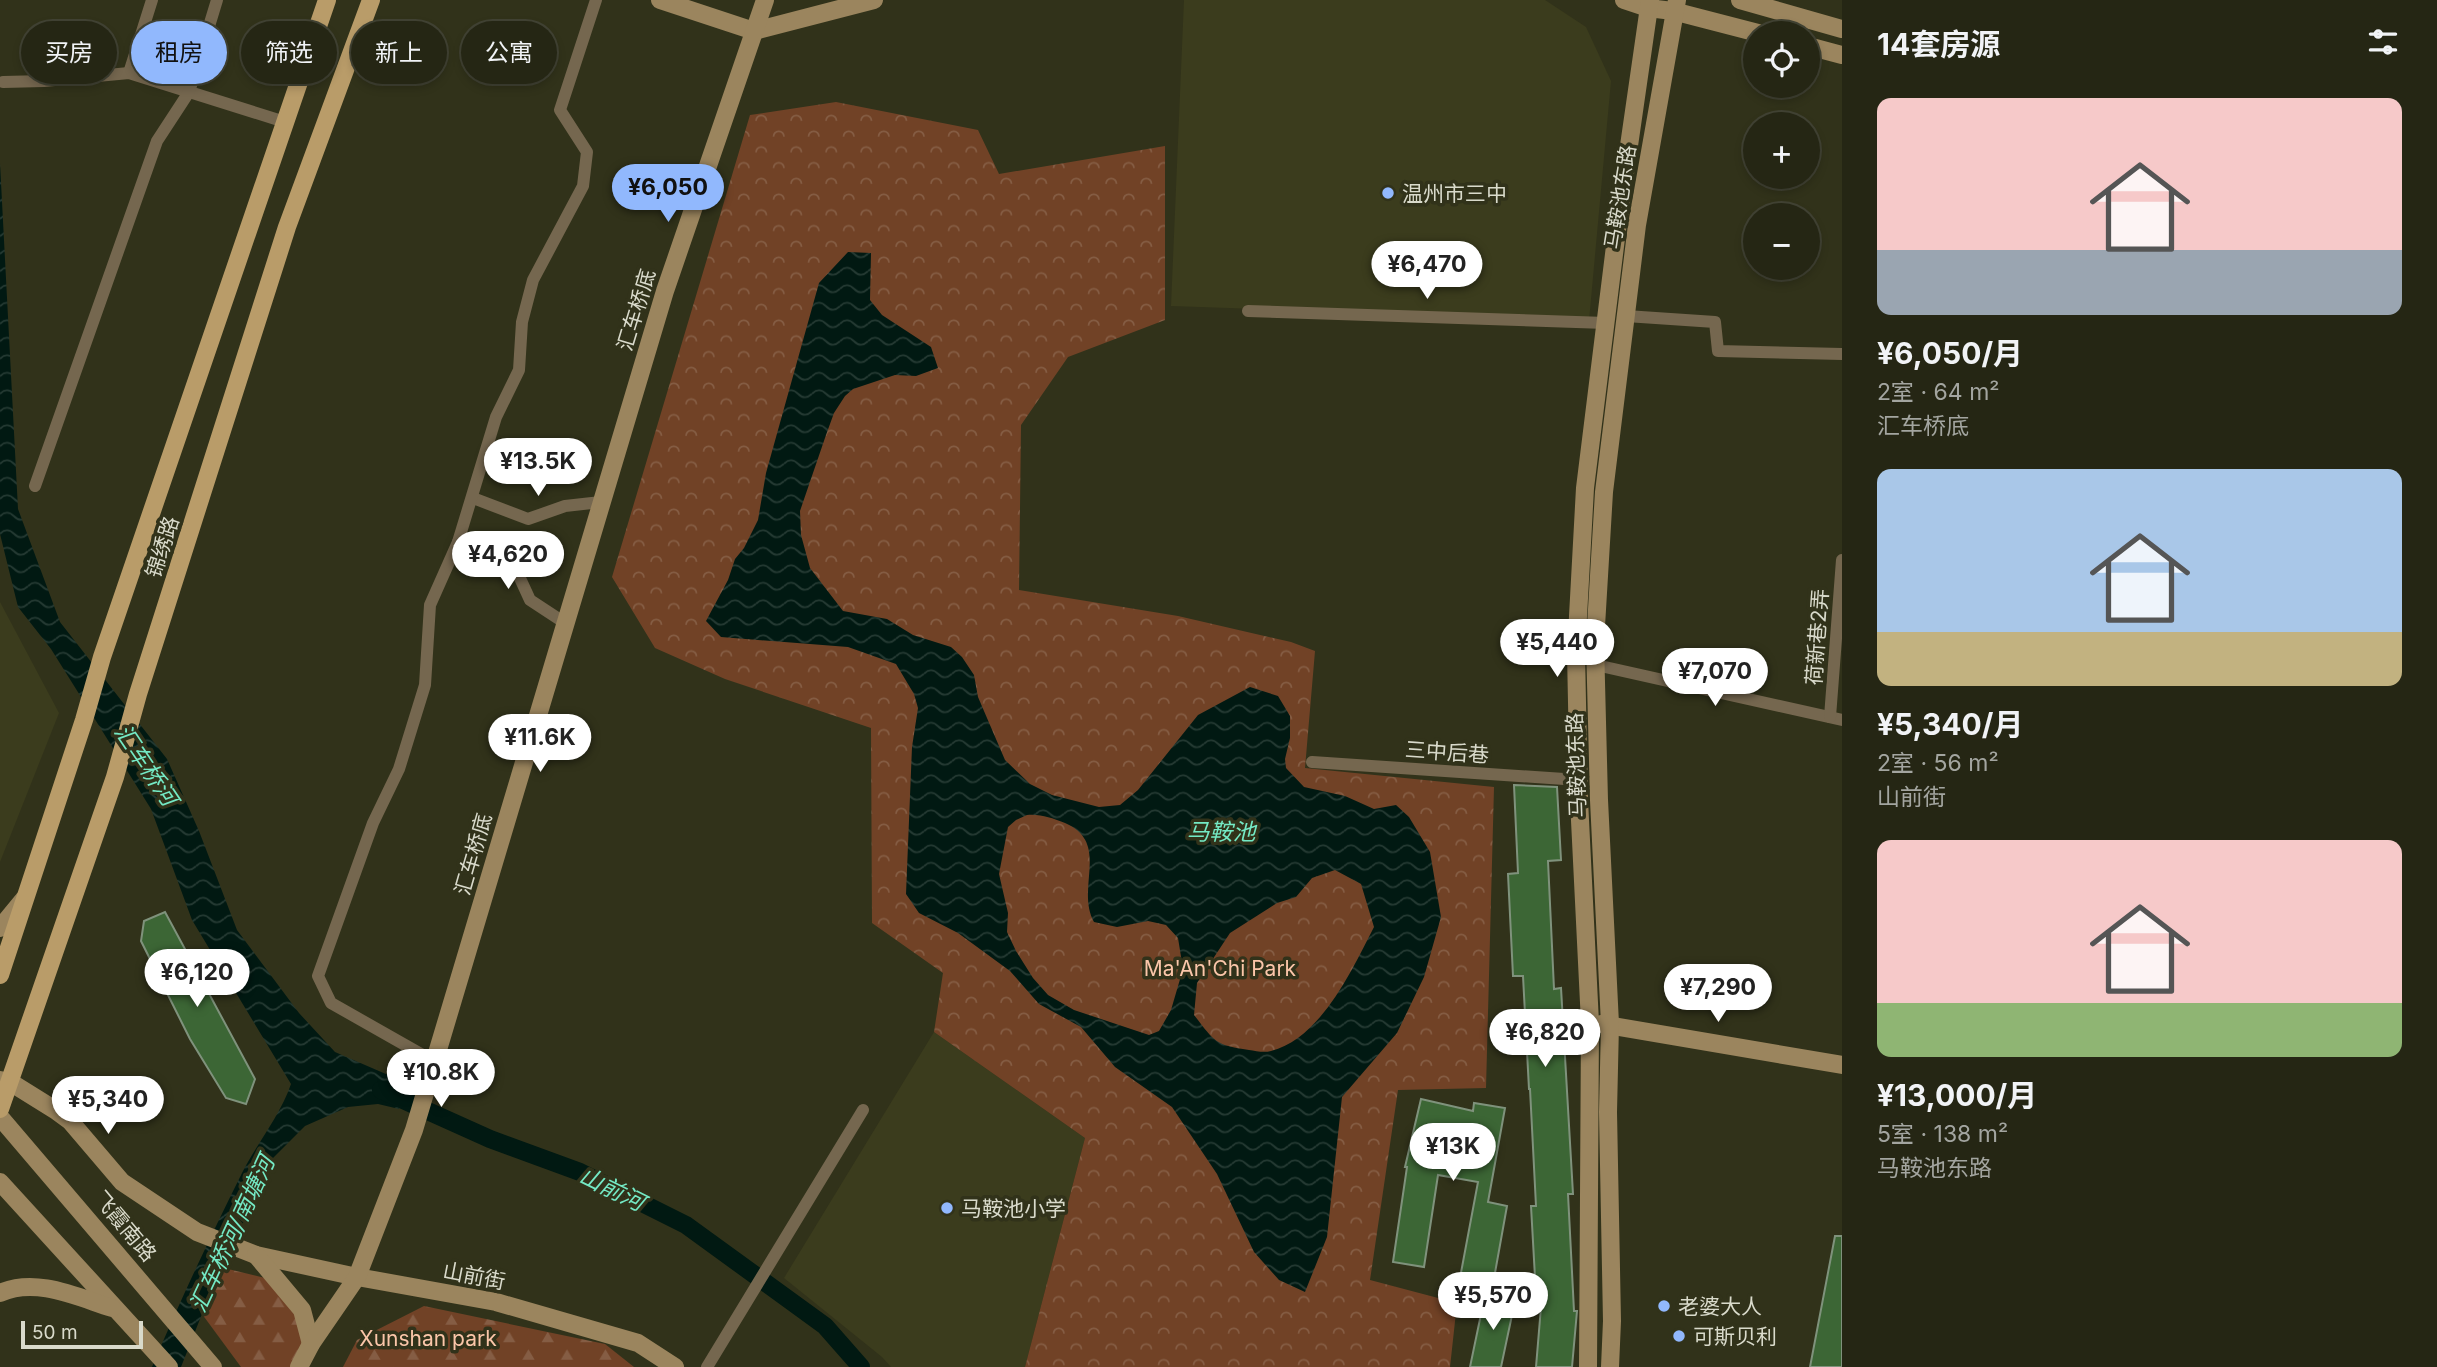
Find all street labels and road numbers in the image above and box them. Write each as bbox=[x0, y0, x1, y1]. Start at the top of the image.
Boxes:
street label: 马鞍池东路 bbox=[1599, 143, 1641, 251]
street label: 汇车桥底 bbox=[612, 266, 660, 354]
street label: 锦绣路 bbox=[140, 513, 184, 581]
street label: 荷新巷2弄 bbox=[1801, 588, 1833, 686]
street label: 马鞍池东路 bbox=[1562, 712, 1590, 818]
street label: 三中后巷 bbox=[1404, 737, 1490, 767]
street label: 汇车桥底 bbox=[449, 810, 497, 898]
street label: 飞霞南路 bbox=[88, 1186, 162, 1266]
street label: 山前街 bbox=[441, 1258, 507, 1294]

